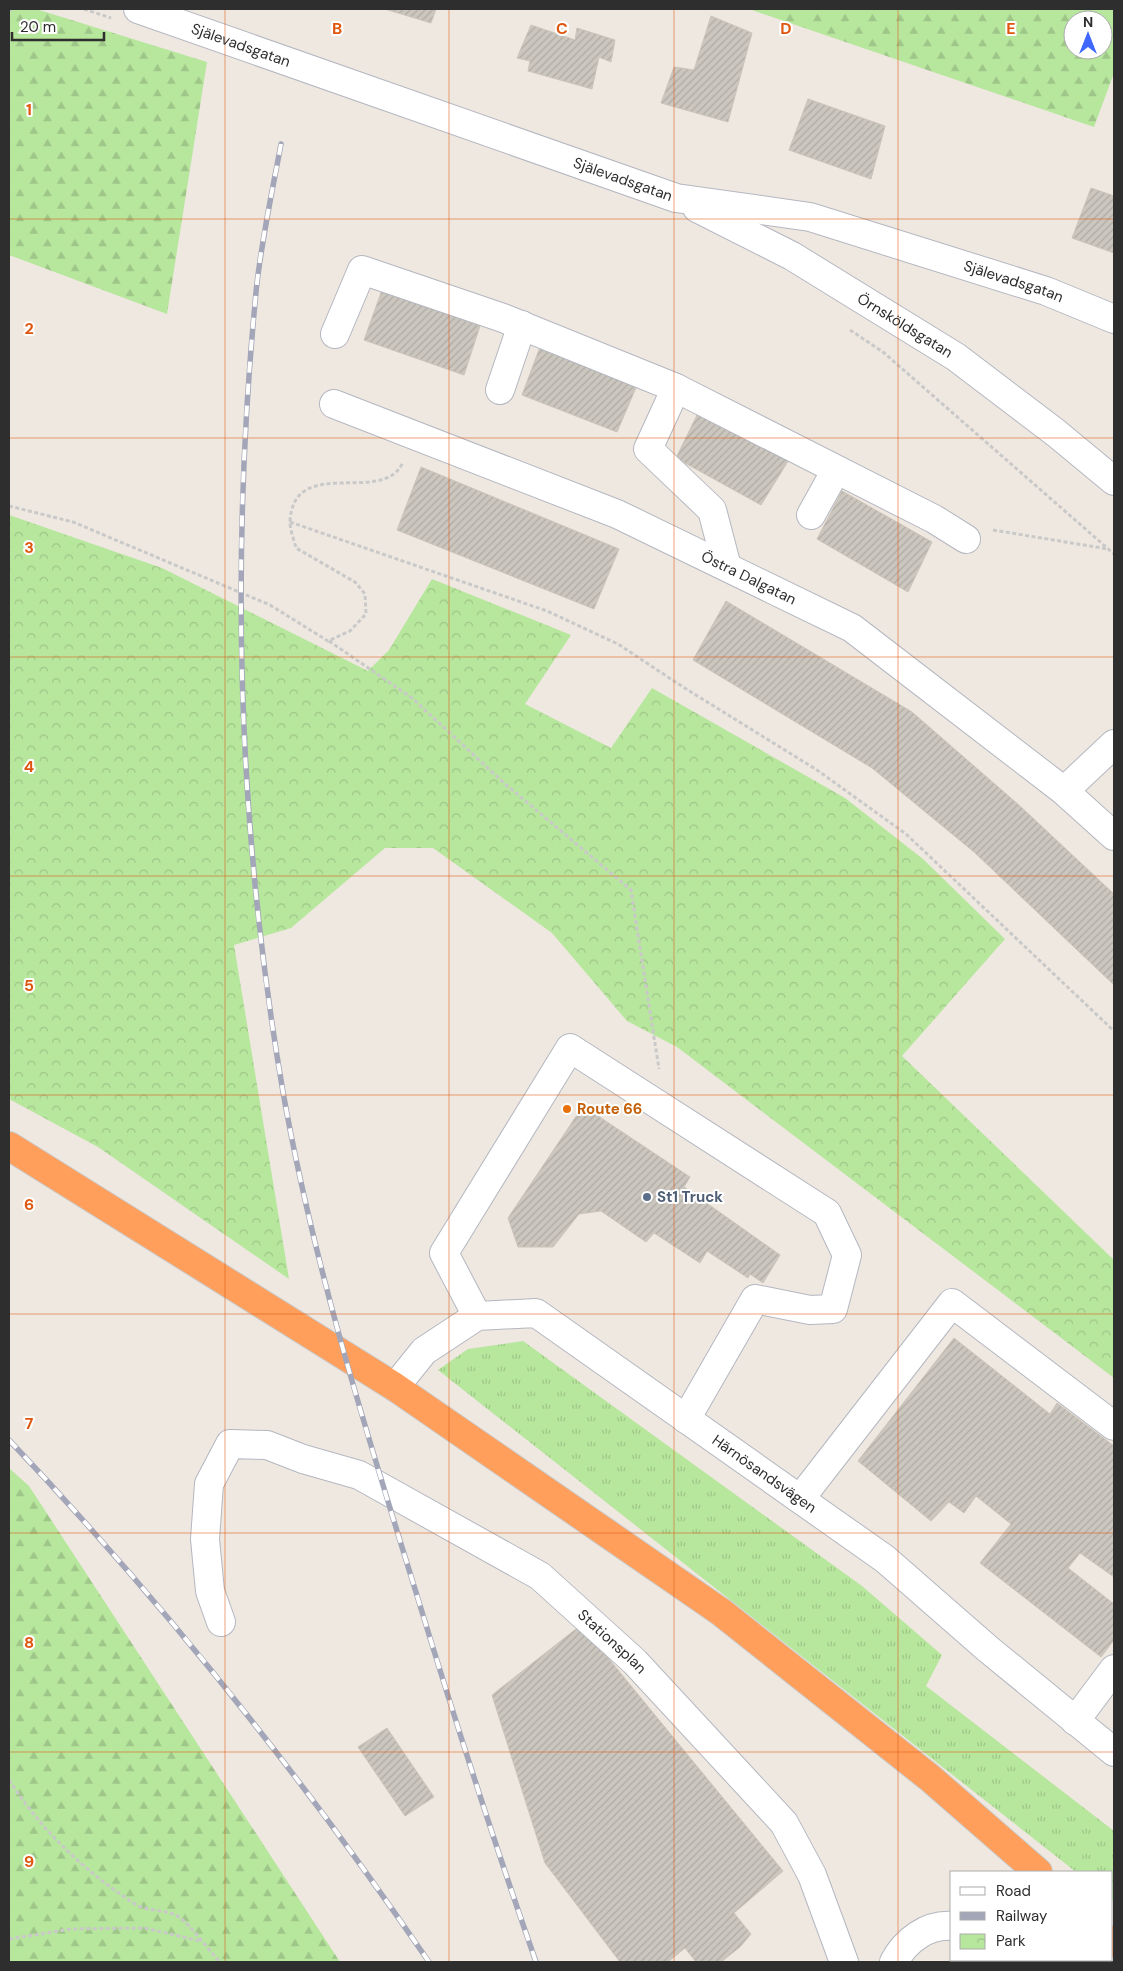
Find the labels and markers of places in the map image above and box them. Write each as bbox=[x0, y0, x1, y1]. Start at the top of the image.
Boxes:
place label: Route 66 bbox=[577, 1099, 642, 1119]
marker: Route 66 bbox=[561, 1103, 573, 1115]
place label: St1 Truck bbox=[657, 1187, 723, 1207]
marker: St1 Truck bbox=[641, 1191, 653, 1203]

